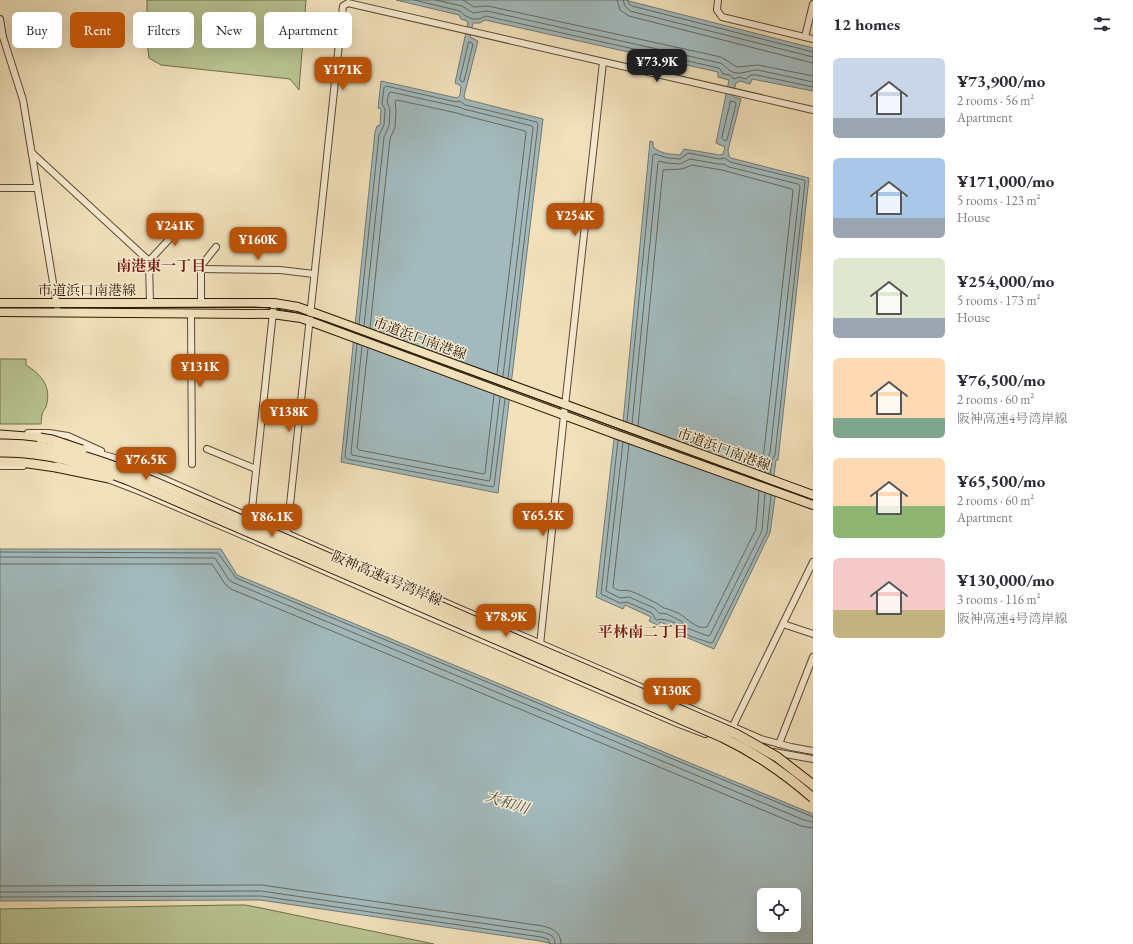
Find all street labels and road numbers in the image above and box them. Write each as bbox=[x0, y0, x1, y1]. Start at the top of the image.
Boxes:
street label: 市道浜口南港線 bbox=[38, 281, 136, 299]
street label: 市道浜口南港線 bbox=[371, 313, 469, 363]
street label: 市道浜口南港線 bbox=[675, 424, 773, 474]
street label: 阪神高速4号湾岸線 bbox=[329, 547, 445, 609]

